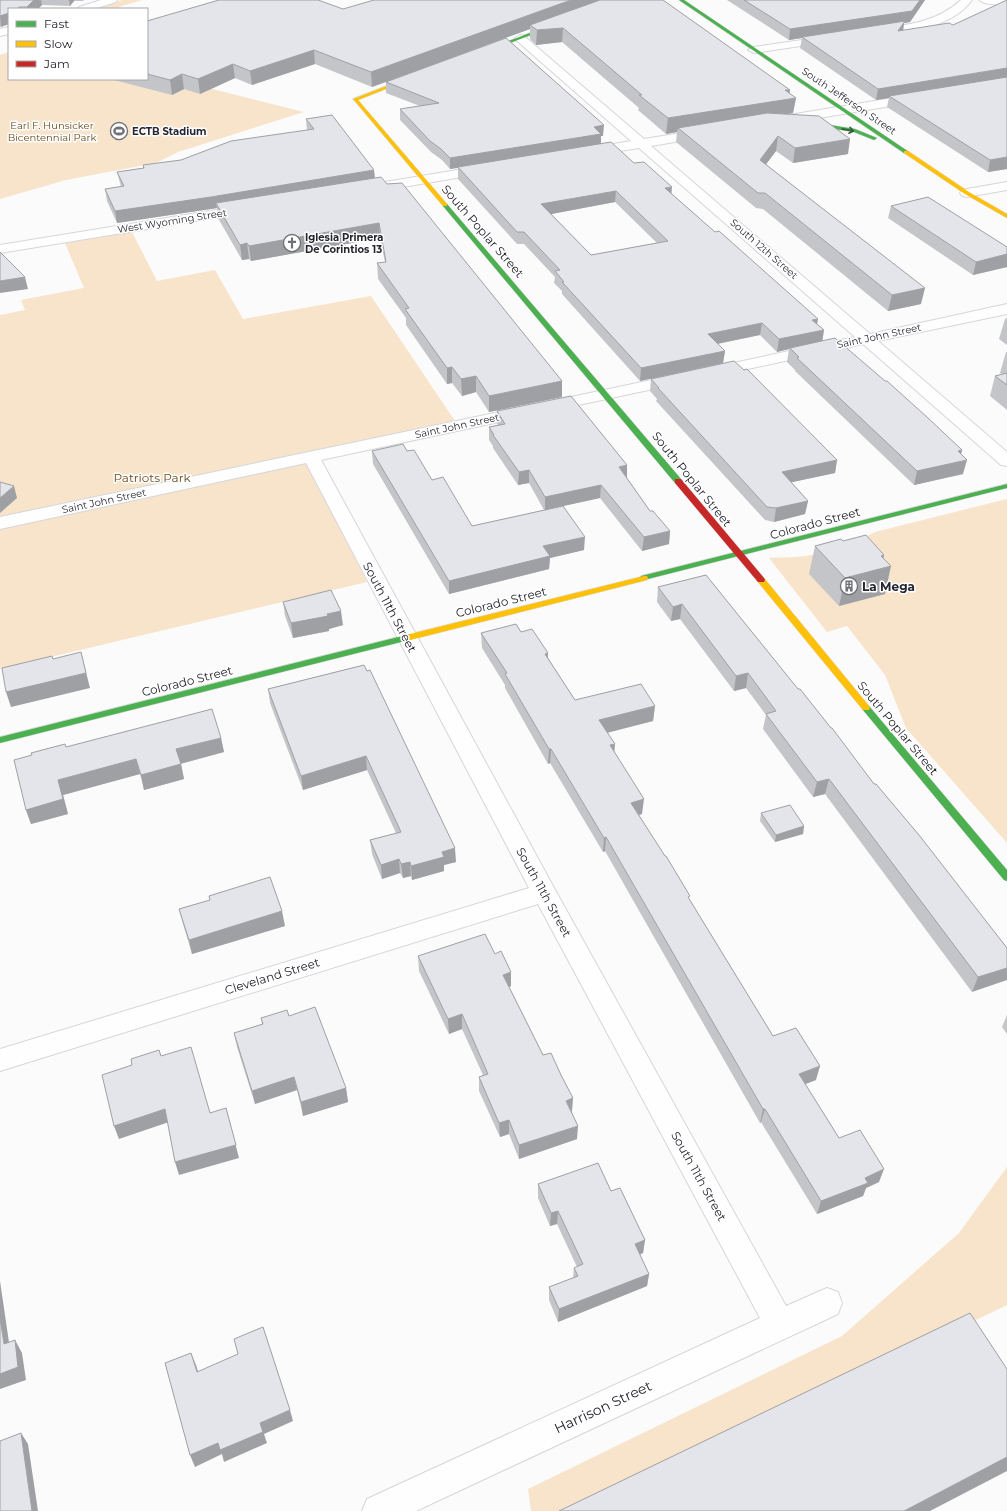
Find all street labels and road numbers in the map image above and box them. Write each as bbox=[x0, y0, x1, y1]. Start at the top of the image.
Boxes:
street label: South Jefferson Street bbox=[799, 65, 899, 137]
street label: South Poplar Street bbox=[439, 182, 527, 280]
street label: West Wyoming Street bbox=[116, 206, 228, 236]
street label: South 12th Street bbox=[727, 216, 801, 282]
street label: Saint John Street bbox=[836, 321, 922, 351]
street label: Saint John Street bbox=[414, 411, 500, 441]
street label: South Poplar Street bbox=[649, 429, 735, 530]
street label: Saint John Street bbox=[61, 486, 147, 516]
street label: Colorado Street bbox=[768, 504, 862, 542]
street label: South 11th Street bbox=[360, 559, 420, 655]
street label: Colorado Street bbox=[454, 583, 548, 621]
street label: Colorado Street bbox=[140, 662, 234, 700]
street label: South Poplar Street bbox=[854, 678, 942, 778]
street label: South 11th Street bbox=[513, 845, 575, 940]
street label: Cleveland Street bbox=[223, 954, 321, 998]
street label: South 11th Street bbox=[668, 1129, 730, 1224]
street label: Harrison Street bbox=[551, 1376, 655, 1437]

